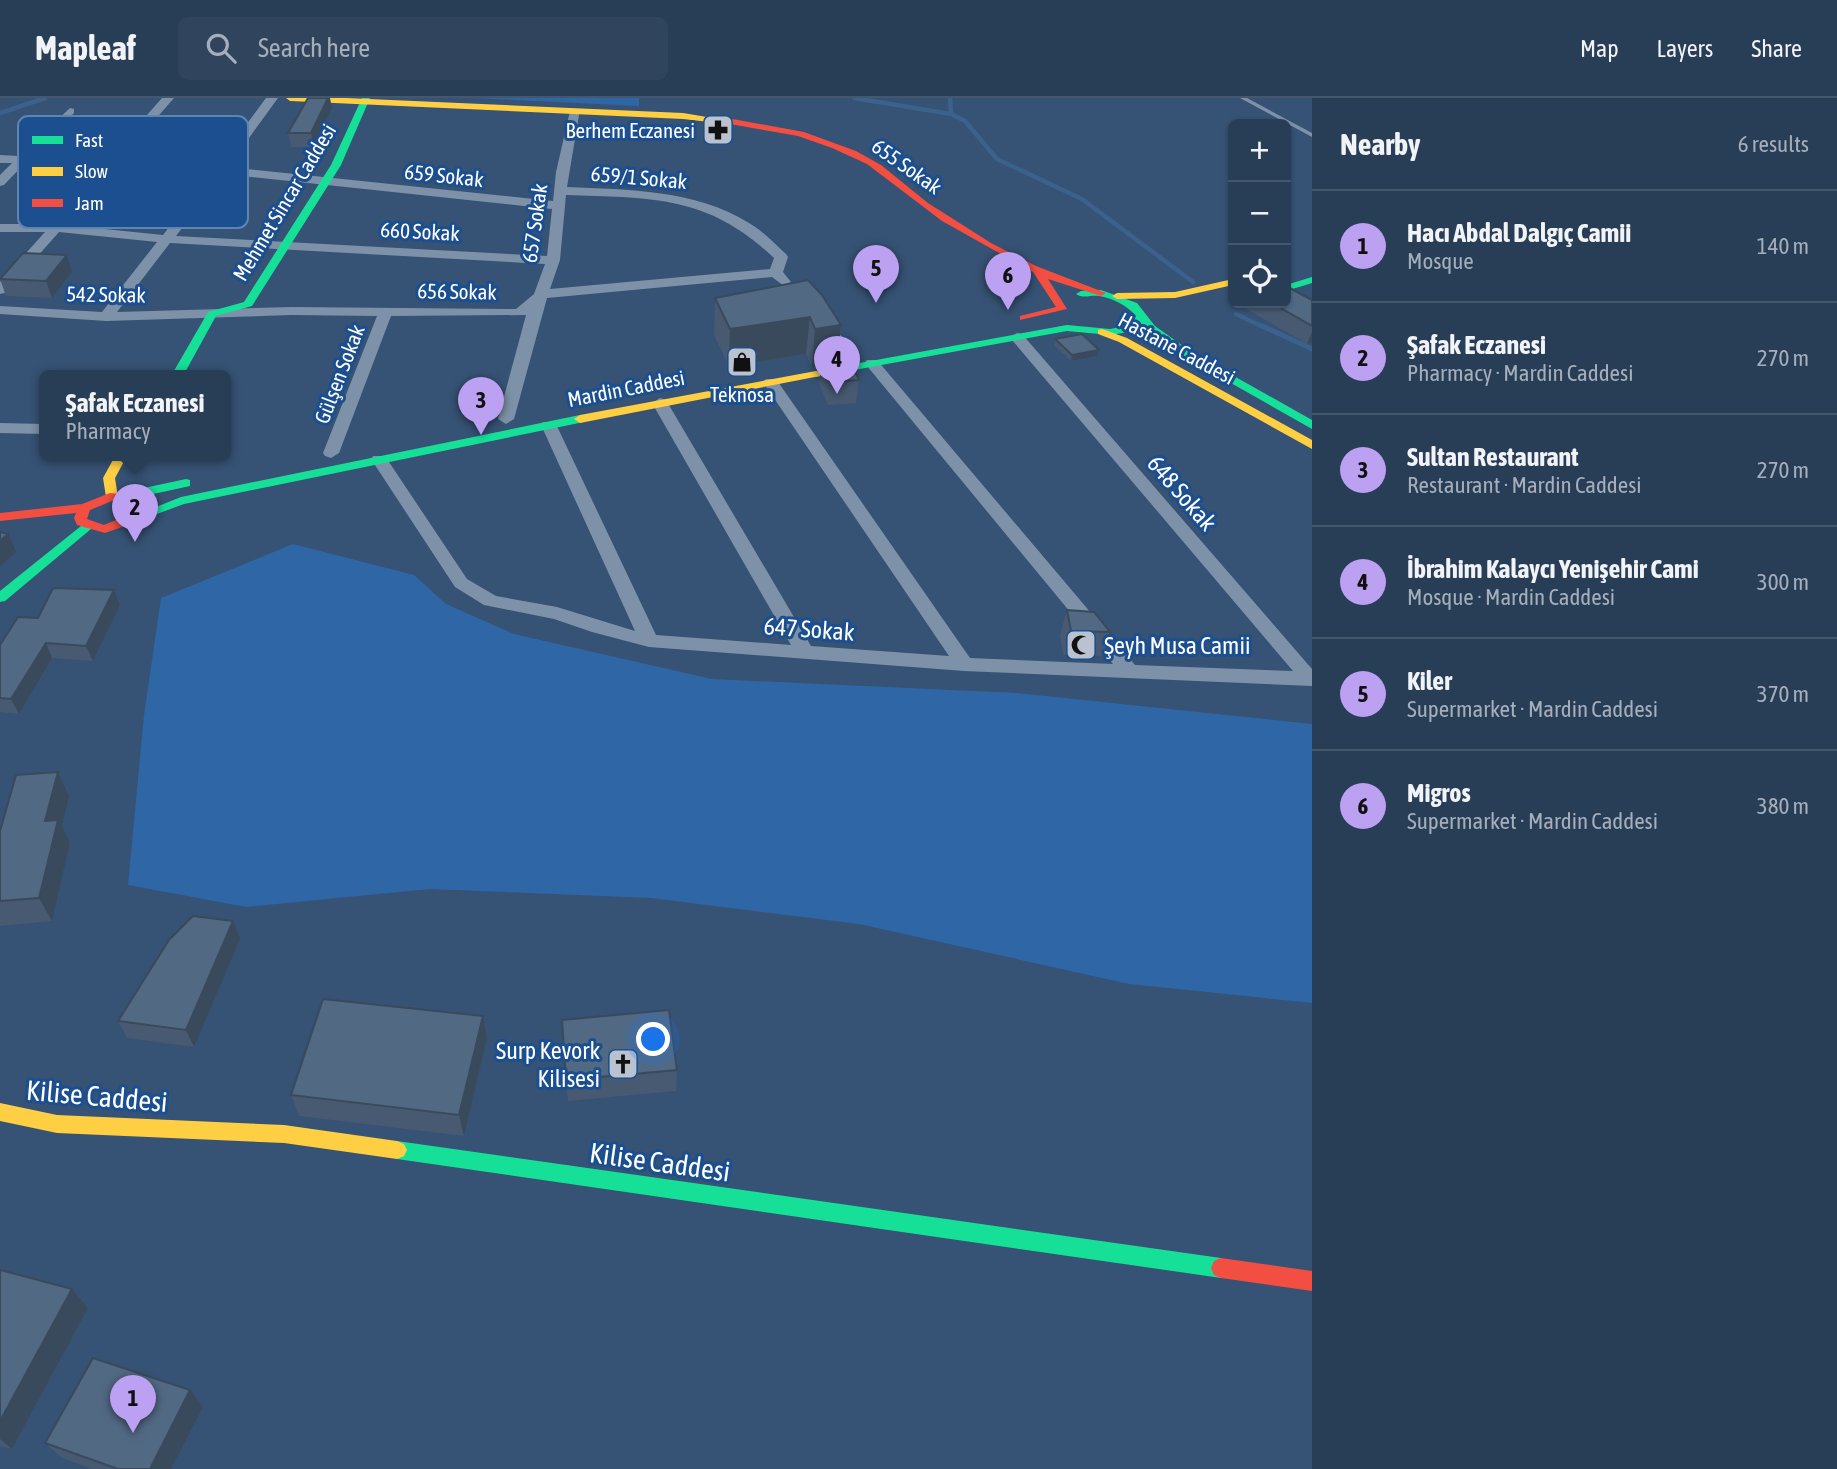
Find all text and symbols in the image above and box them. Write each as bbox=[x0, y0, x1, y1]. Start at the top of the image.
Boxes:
search box bbox=[178, 17, 668, 80]
text: Mapleaf bbox=[35, 29, 136, 67]
icon: search bbox=[202, 29, 240, 67]
text: Search here bbox=[258, 33, 370, 63]
text: Map bbox=[1580, 35, 1619, 62]
text: Layers bbox=[1657, 35, 1713, 62]
text: Share bbox=[1751, 35, 1802, 62]
pharmacy icon: Berhem Eczanesi bbox=[701, 113, 735, 147]
legend bbox=[18, 116, 248, 228]
place label: Berhem Eczanesi bbox=[566, 118, 695, 142]
street label: Mehmet Sincar Caddesi bbox=[228, 119, 340, 285]
map controls bbox=[1228, 119, 1291, 308]
button: + bbox=[1228, 119, 1291, 182]
text: Nearby bbox=[1340, 127, 1420, 161]
text: Fast bbox=[75, 129, 103, 151]
text: 6 results bbox=[1738, 131, 1809, 157]
street label: 655 Sokak bbox=[868, 133, 946, 199]
street label: 659 Sokak bbox=[403, 159, 485, 191]
text: Slow bbox=[75, 160, 109, 182]
street label: 659/1 Sokak bbox=[590, 161, 688, 193]
street label: 657 Sokak bbox=[517, 182, 551, 264]
button: − bbox=[1228, 182, 1291, 245]
text: Jam bbox=[75, 192, 104, 214]
street label: 660 Sokak bbox=[380, 217, 460, 245]
text: Hacı Abdal Dalgıç Camii bbox=[1407, 218, 1631, 248]
text: 1 bbox=[1358, 233, 1368, 259]
text: 140 m bbox=[1757, 233, 1809, 259]
pin: 5 bbox=[853, 245, 899, 303]
button: locate bbox=[1228, 245, 1291, 308]
text: Mosque bbox=[1407, 248, 1474, 274]
pin: 6 bbox=[985, 252, 1031, 310]
street label: 656 Sokak bbox=[417, 278, 497, 304]
street label: 542 Sokak bbox=[66, 281, 146, 307]
street label: Hastane Caddesi bbox=[1115, 307, 1239, 389]
street label: Gülşen Sokak bbox=[309, 321, 369, 427]
text: Şafak Eczanesi bbox=[1407, 330, 1546, 360]
pin: 4 bbox=[814, 336, 860, 394]
shop icon: Teknosa bbox=[725, 345, 759, 379]
text: 2 bbox=[1358, 345, 1368, 371]
text: 270 m bbox=[1757, 345, 1809, 371]
text: Pharmacy · Mardin Caddesi bbox=[1407, 360, 1633, 386]
street label: Mardin Caddesi bbox=[565, 365, 687, 411]
popup bbox=[39, 370, 231, 461]
pin: 3 bbox=[458, 377, 504, 435]
place label: Teknosa bbox=[710, 382, 774, 406]
text: Şafak Eczanesi bbox=[66, 388, 205, 418]
text: Pharmacy bbox=[66, 418, 151, 444]
text: Sultan Restaurant bbox=[1407, 442, 1579, 472]
street label: 648 Sokak bbox=[1142, 450, 1222, 536]
text: 3 bbox=[1358, 457, 1368, 483]
text: 270 m bbox=[1757, 457, 1809, 483]
text: Restaurant · Mardin Caddesi bbox=[1407, 472, 1642, 498]
pin: 2 bbox=[112, 484, 158, 542]
text: İbrahim Kalaycı Yenişehir Cami bbox=[1407, 554, 1699, 584]
text: 4 bbox=[1358, 569, 1368, 595]
text: 300 m bbox=[1757, 569, 1809, 595]
text: Mosque · Mardin Caddesi bbox=[1407, 584, 1615, 610]
street label: 647 Sokak bbox=[763, 612, 856, 646]
mosque icon: Şeyh Musa Camii bbox=[1064, 628, 1098, 662]
place label: Şeyh Musa Camii bbox=[1104, 632, 1250, 659]
text: Kiler bbox=[1407, 666, 1452, 696]
text: 5 bbox=[1358, 681, 1368, 707]
text: 370 m bbox=[1757, 681, 1809, 707]
text: Supermarket · Mardin Caddesi bbox=[1407, 696, 1658, 722]
text: Migros bbox=[1407, 778, 1471, 808]
text: 6 bbox=[1358, 793, 1368, 819]
text: 380 m bbox=[1757, 793, 1809, 819]
text: Supermarket · Mardin Caddesi bbox=[1407, 808, 1658, 834]
your location bbox=[636, 1022, 670, 1056]
place label: Surp Kevork Kilisesi bbox=[496, 1037, 600, 1092]
church icon: Surp Kevork Kilisesi bbox=[606, 1047, 640, 1081]
street label: Kilise Caddesi bbox=[25, 1074, 169, 1118]
street label: Kilise Caddesi bbox=[588, 1136, 732, 1188]
pin: 1 bbox=[110, 1375, 156, 1433]

